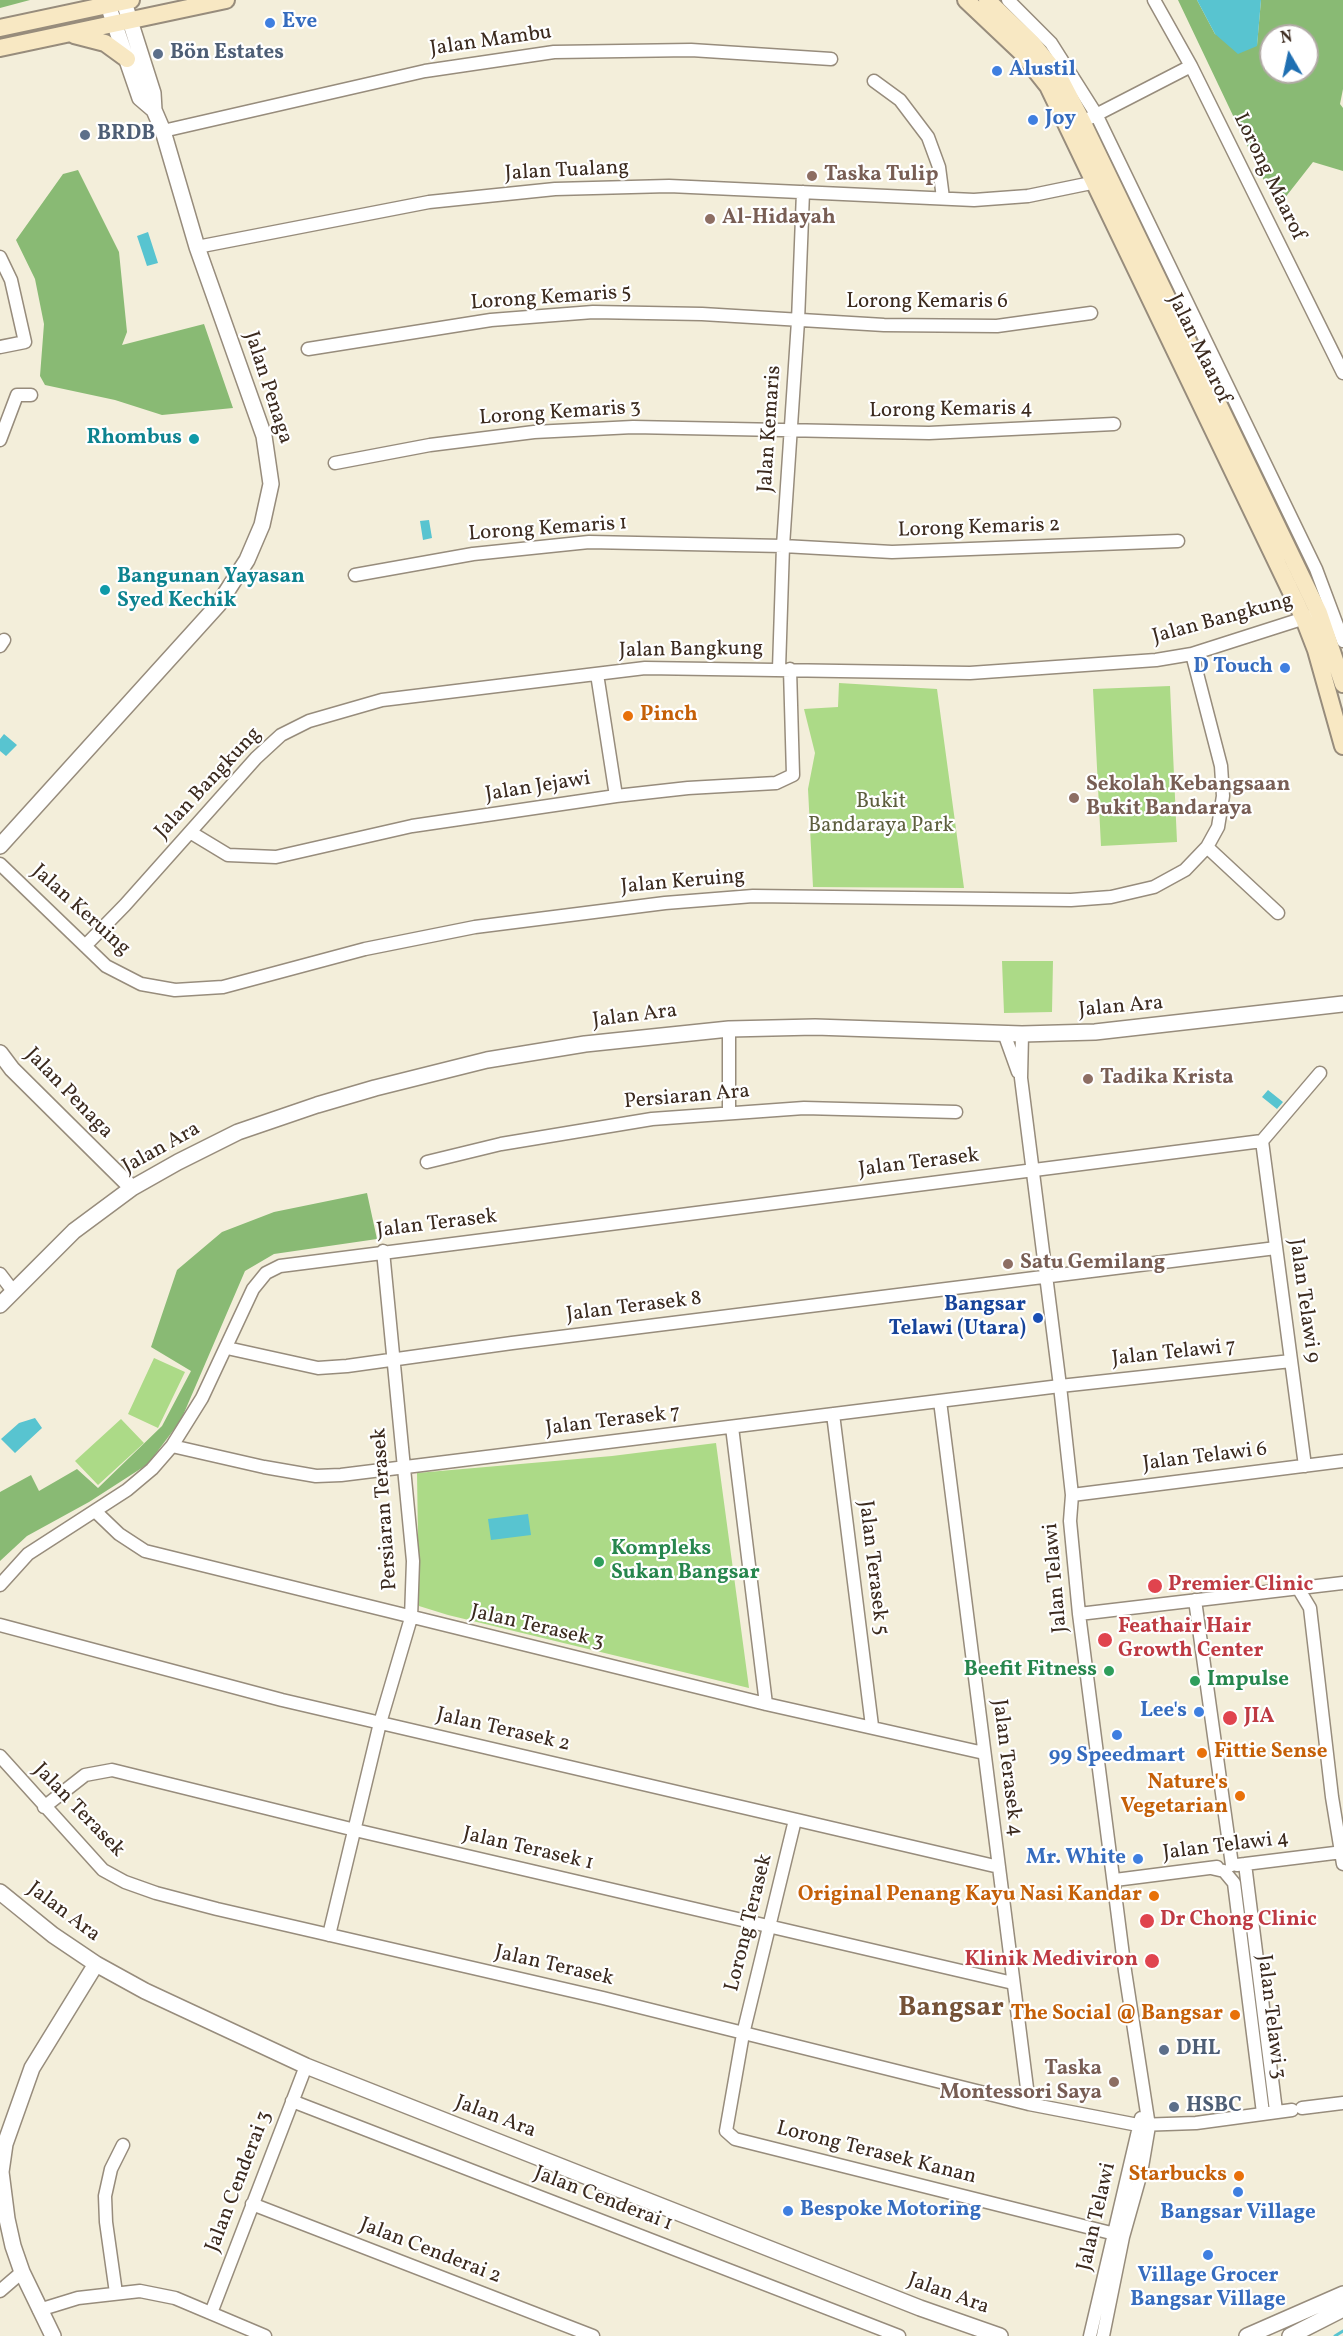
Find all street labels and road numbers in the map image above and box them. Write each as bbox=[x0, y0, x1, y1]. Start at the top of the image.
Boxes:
street label: Jalan Mambu bbox=[428, 21, 554, 63]
street label: Lorong Maarof bbox=[1226, 109, 1310, 245]
street label: Jalan Tualang bbox=[504, 156, 630, 188]
street label: Lorong Kemaris 5 bbox=[470, 281, 632, 317]
street label: Lorong Kemaris 6 bbox=[846, 290, 1008, 316]
street label: Jalan Maarof bbox=[1161, 290, 1235, 408]
street label: Jalan Penaga bbox=[237, 329, 297, 447]
street label: Jalan Kemaris bbox=[754, 365, 788, 493]
street label: Lorong Kemaris 3 bbox=[478, 396, 642, 432]
street label: Lorong Kemaris 4 bbox=[869, 397, 1033, 425]
street label: Lorong Kemaris 1 bbox=[468, 512, 628, 548]
street label: Lorong Kemaris 2 bbox=[897, 514, 1061, 544]
street label: Jalan Bangkung bbox=[1150, 589, 1296, 651]
street label: Jalan Bangkung bbox=[619, 637, 763, 665]
street label: Jalan Bangkung bbox=[151, 723, 267, 845]
street label: Jalan Jejawi bbox=[484, 767, 592, 809]
street label: Jalan Keruing bbox=[25, 860, 135, 962]
street label: Jalan Keruing bbox=[620, 865, 746, 901]
street label: Jalan Ara bbox=[1078, 992, 1164, 1024]
street label: Jalan Ara bbox=[591, 999, 679, 1035]
street label: Jalan Penaga bbox=[18, 1043, 118, 1145]
street label: Persiaran Ara bbox=[623, 1080, 751, 1116]
street label: Jalan Ara bbox=[119, 1117, 205, 1181]
street label: Jalan Terasek bbox=[857, 1144, 981, 1184]
street label: Jalan Terasek bbox=[375, 1205, 499, 1245]
street label: Jalan Telawi 9 bbox=[1282, 1237, 1324, 1365]
street label: Jalan Terasek 8 bbox=[565, 1287, 703, 1329]
street label: Jalan Telawi 7 bbox=[1111, 1335, 1237, 1373]
street label: Jalan Terasek 7 bbox=[544, 1401, 682, 1443]
street label: Persiaran Terasek bbox=[368, 1427, 404, 1591]
street label: Jalan Telawi 6 bbox=[1141, 1438, 1269, 1478]
street label: Jalan Terasek 5 bbox=[851, 1499, 893, 1637]
street label: Jalan Telawi bbox=[1040, 1522, 1074, 1634]
street label: Jalan Terasek 3 bbox=[468, 1600, 606, 1656]
street label: Jalan Terasek 4 bbox=[985, 1698, 1027, 1838]
street label: Jalan Terasek 2 bbox=[434, 1703, 572, 1759]
street label: Jalan Terasek bbox=[27, 1759, 129, 1863]
street label: Jalan Terasek 1 bbox=[460, 1823, 596, 1877]
street label: Jalan Telawi 4 bbox=[1161, 1827, 1291, 1867]
street label: Lorong Terasek bbox=[721, 1852, 779, 1994]
street label: Jalan Ara bbox=[22, 1877, 104, 1949]
street label: Jalan Terasek bbox=[492, 1941, 616, 1993]
street label: Jalan Telawi 3 bbox=[1250, 1953, 1290, 2081]
street label: Jalan Ara bbox=[451, 2091, 539, 2145]
street label: Jalan Cenderai 3 bbox=[201, 2108, 279, 2256]
street label: Lorong Terasek Kanan bbox=[773, 2117, 979, 2191]
street label: Jalan Telawi bbox=[1073, 2160, 1123, 2274]
street label: Jalan Cenderai 1 bbox=[530, 2162, 676, 2238]
street label: Jalan Cenderai 2 bbox=[356, 2213, 504, 2291]
street label: Jalan Ara bbox=[904, 2269, 992, 2321]

